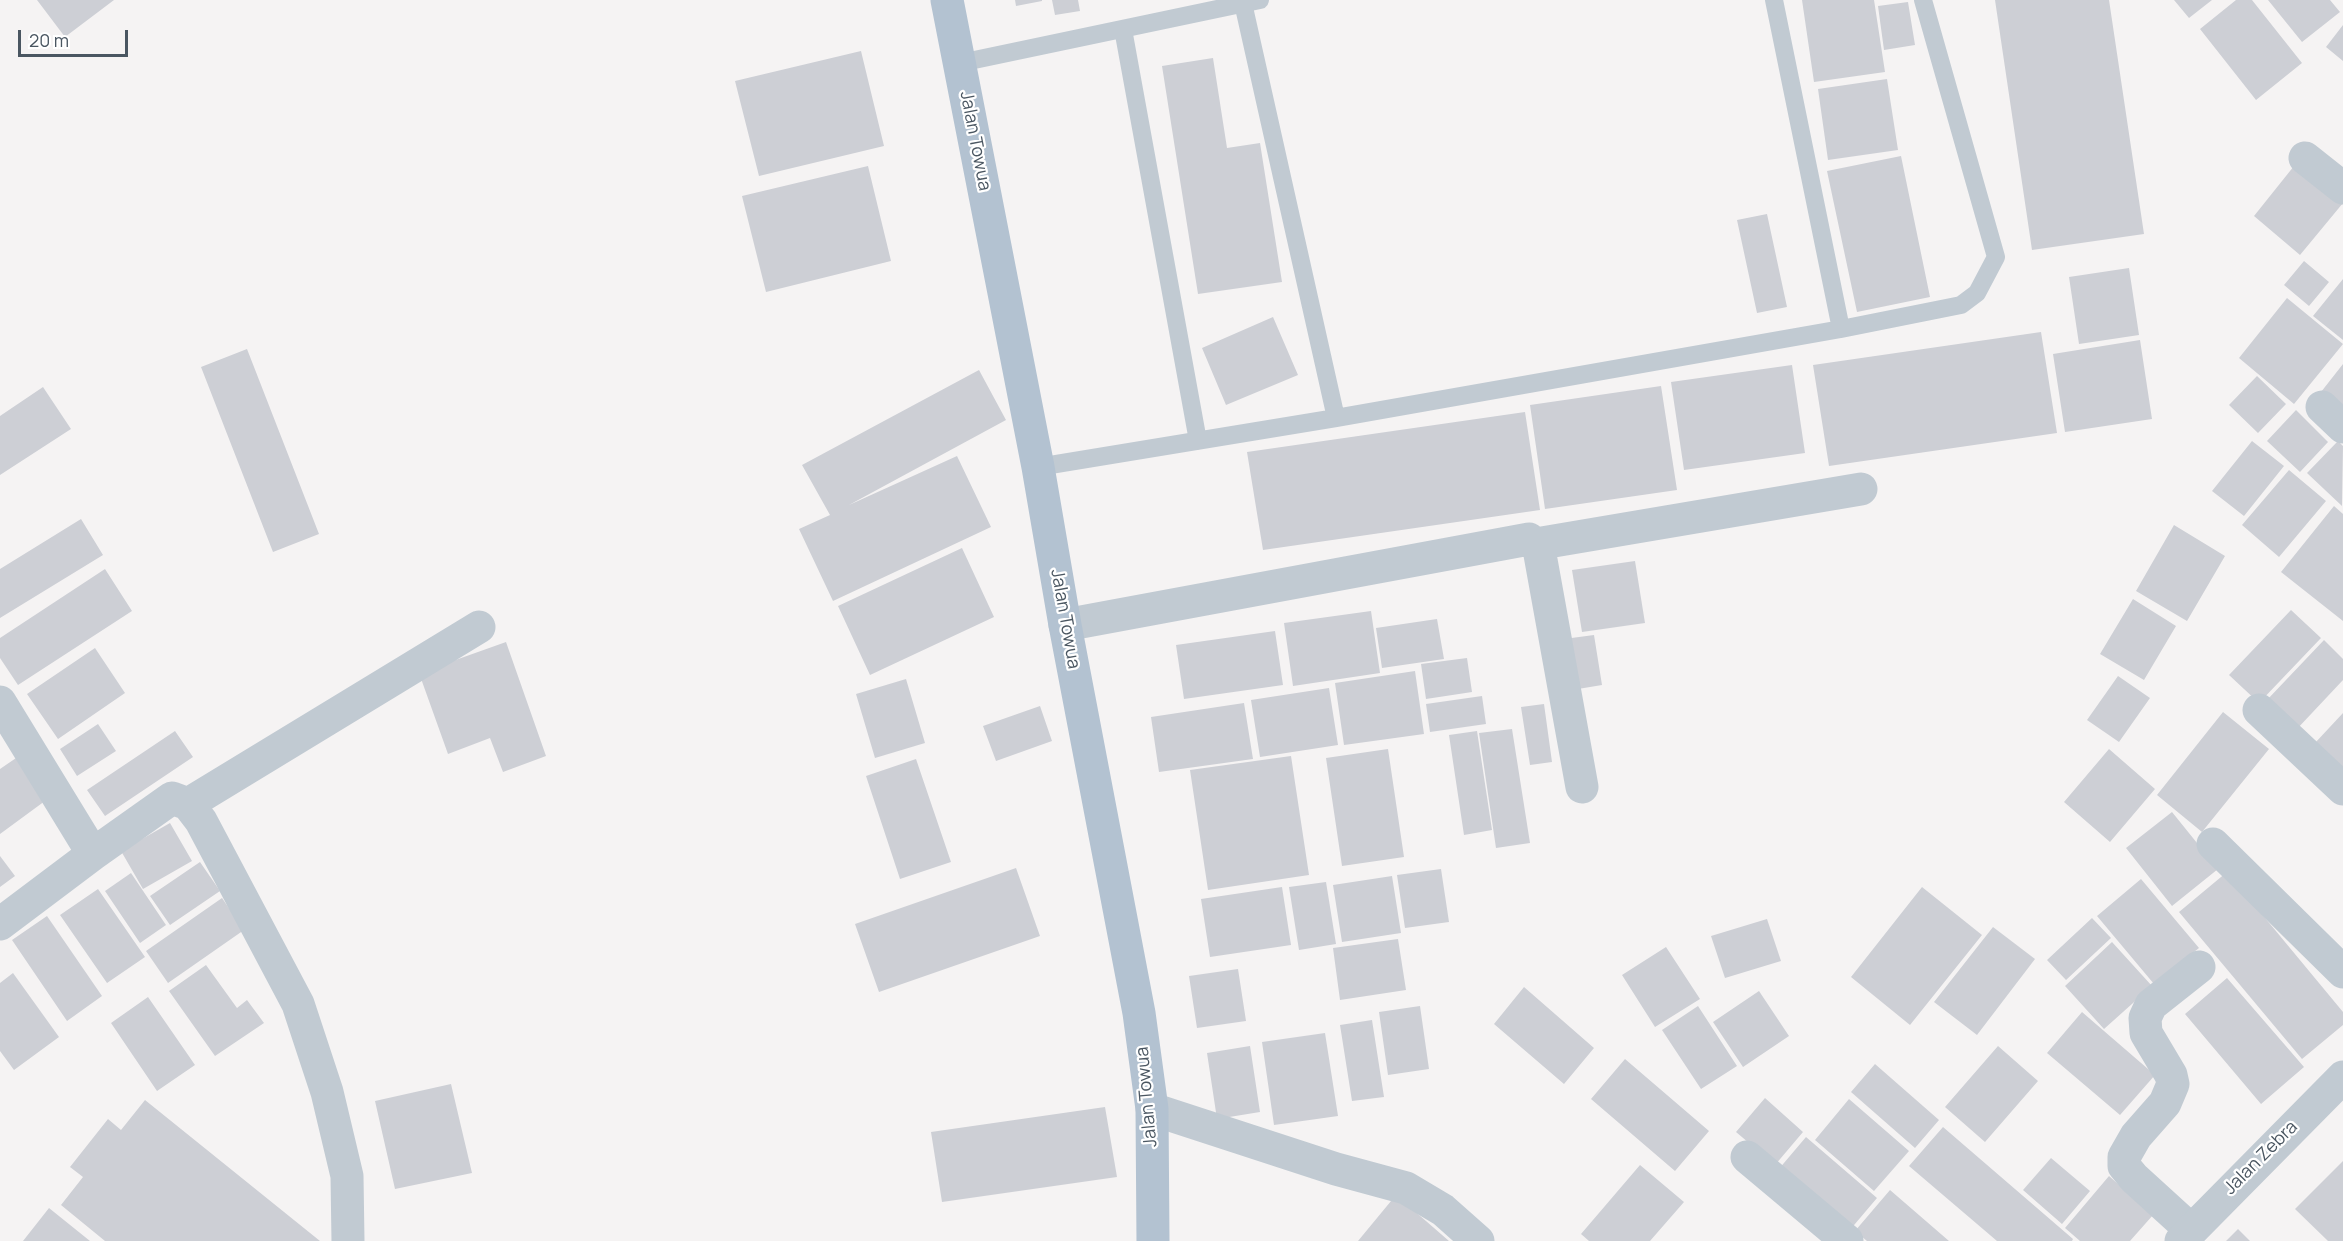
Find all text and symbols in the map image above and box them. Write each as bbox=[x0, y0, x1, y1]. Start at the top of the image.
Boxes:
scale bar bbox=[21, 18, 130, 56]
text: 20 m bbox=[29, 28, 69, 52]
street label: Jalan Towua bbox=[955, 89, 995, 193]
street label: Jalan Towua bbox=[1046, 567, 1084, 671]
street label: Jalan Towua bbox=[1132, 1046, 1162, 1148]
street label: Jalan Zebra bbox=[2220, 1117, 2302, 1199]

